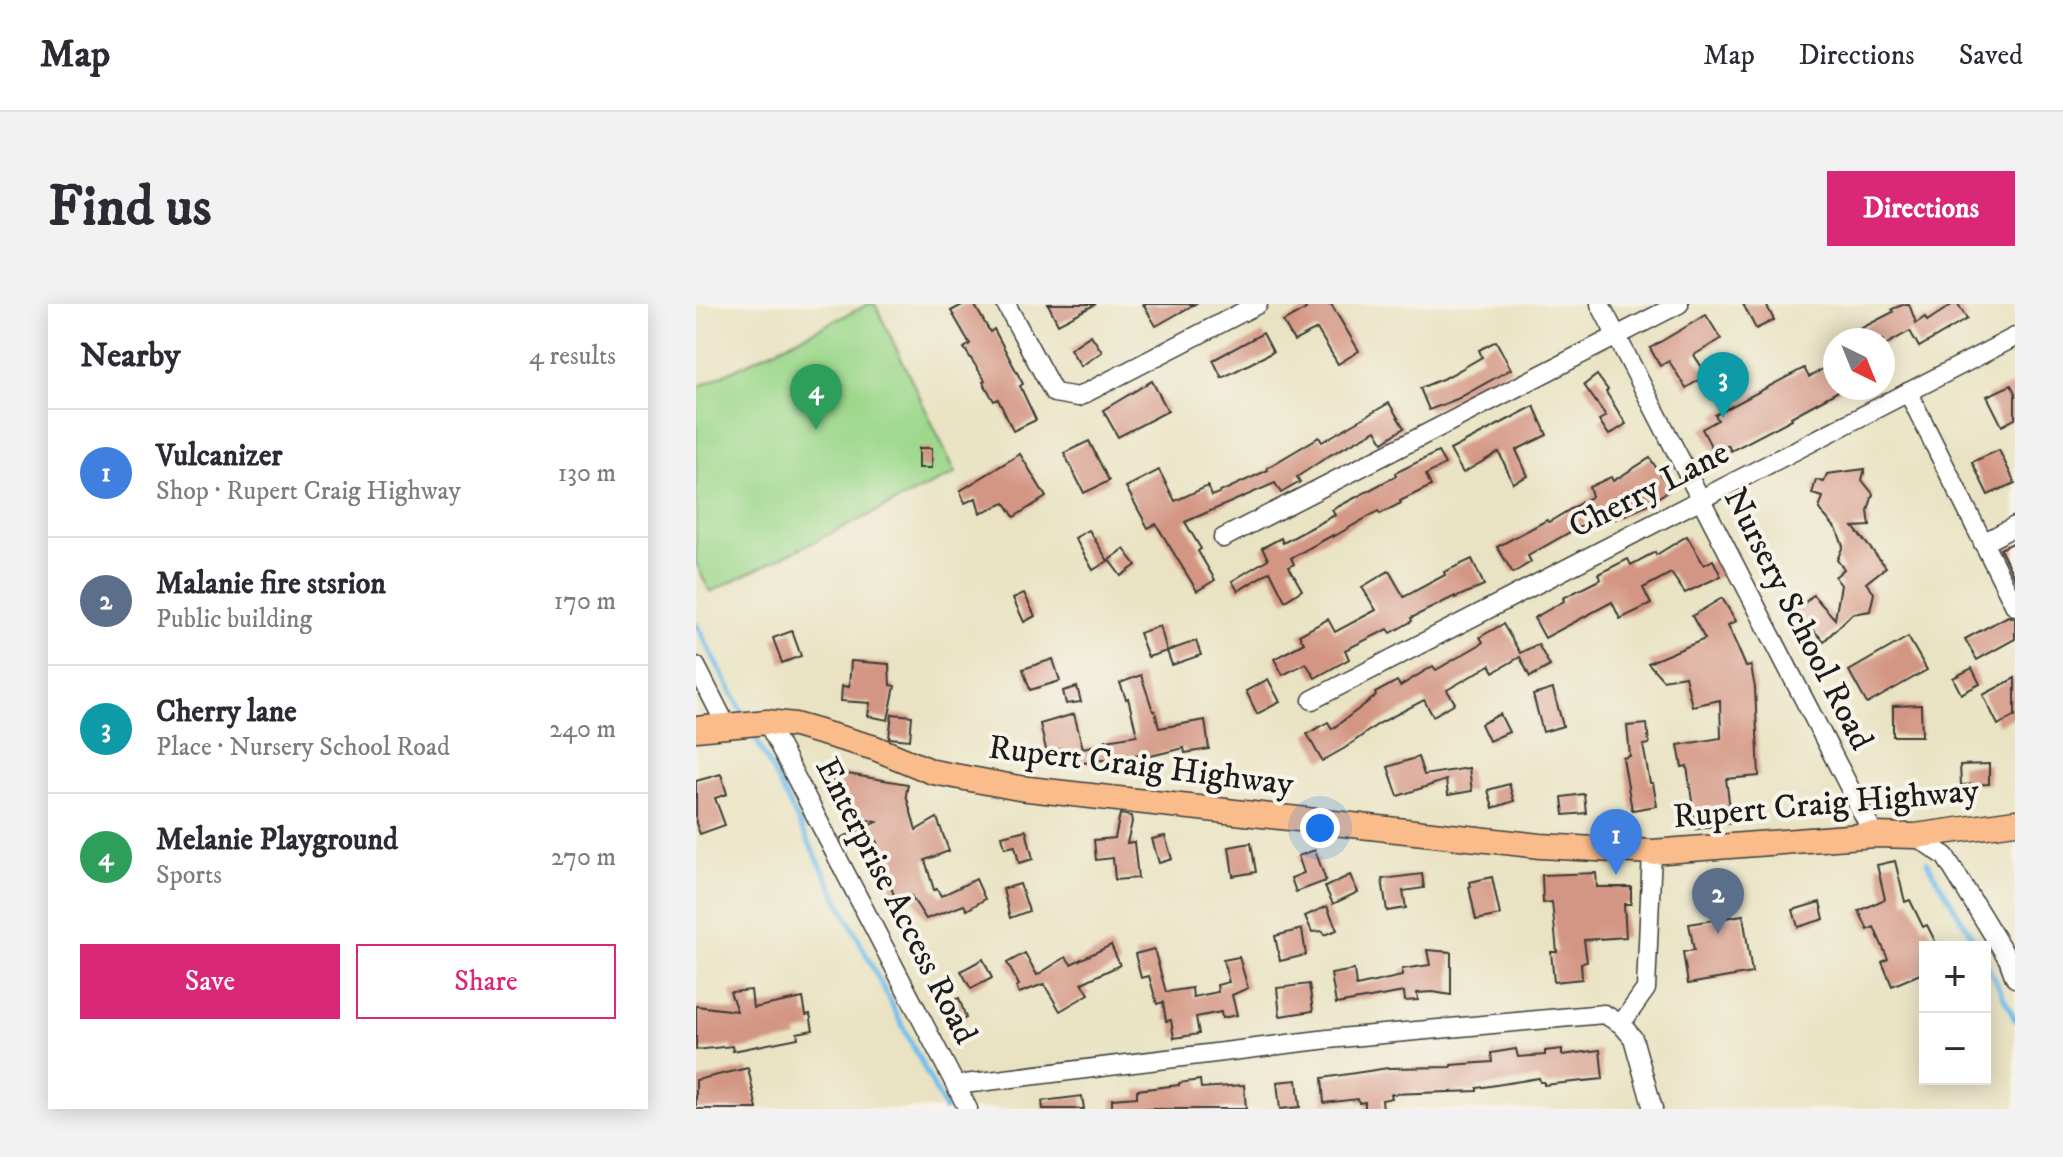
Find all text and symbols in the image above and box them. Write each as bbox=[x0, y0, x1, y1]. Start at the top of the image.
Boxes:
text: Map bbox=[40, 31, 110, 79]
text: Map bbox=[1703, 38, 1755, 73]
text: Directions bbox=[1799, 38, 1915, 73]
text: Saved bbox=[1959, 38, 2023, 73]
button: Directions bbox=[1827, 171, 2015, 246]
text: Find us bbox=[48, 173, 212, 243]
north arrow bbox=[1823, 328, 1895, 400]
text: Nearby bbox=[80, 335, 181, 377]
text: 4 results bbox=[529, 340, 616, 373]
pin: 3 bbox=[1697, 352, 1749, 418]
pin: 4 bbox=[790, 364, 842, 430]
street label: Cherry Lane bbox=[1562, 432, 1736, 548]
text: Vulcanizer bbox=[156, 438, 283, 475]
text: 1 bbox=[101, 457, 111, 490]
text: 130 m bbox=[558, 457, 616, 490]
text: Shop · Rupert Craig Highway bbox=[156, 475, 461, 508]
street label: Nursery School Road bbox=[1714, 481, 1882, 757]
text: Malanie fire stsrion bbox=[156, 566, 386, 603]
text: 2 bbox=[100, 585, 112, 618]
text: 170 m bbox=[554, 585, 616, 618]
text: Public building bbox=[156, 603, 312, 636]
text: Cherry lane bbox=[156, 694, 297, 731]
text: 3 bbox=[101, 713, 111, 746]
text: 240 m bbox=[549, 713, 616, 746]
street label: Rupert Craig Highway bbox=[986, 726, 1297, 806]
text: Place · Nursery School Road bbox=[156, 731, 450, 764]
street label: Enterprise Access Road bbox=[806, 751, 986, 1051]
street label: Rupert Craig Highway bbox=[1671, 770, 1981, 838]
your location bbox=[1300, 808, 1340, 848]
pin: 1 bbox=[1590, 809, 1642, 875]
text: Melanie Playground bbox=[156, 822, 398, 859]
text: 4 bbox=[99, 841, 113, 874]
text: 270 m bbox=[551, 841, 616, 874]
text: Sports bbox=[156, 859, 222, 892]
pin: 2 bbox=[1692, 868, 1744, 934]
map controls bbox=[1919, 941, 1991, 1085]
button: + bbox=[1919, 941, 1991, 1013]
button: Save bbox=[80, 944, 340, 1019]
button: Share bbox=[356, 944, 616, 1019]
button: − bbox=[1919, 1013, 1991, 1085]

